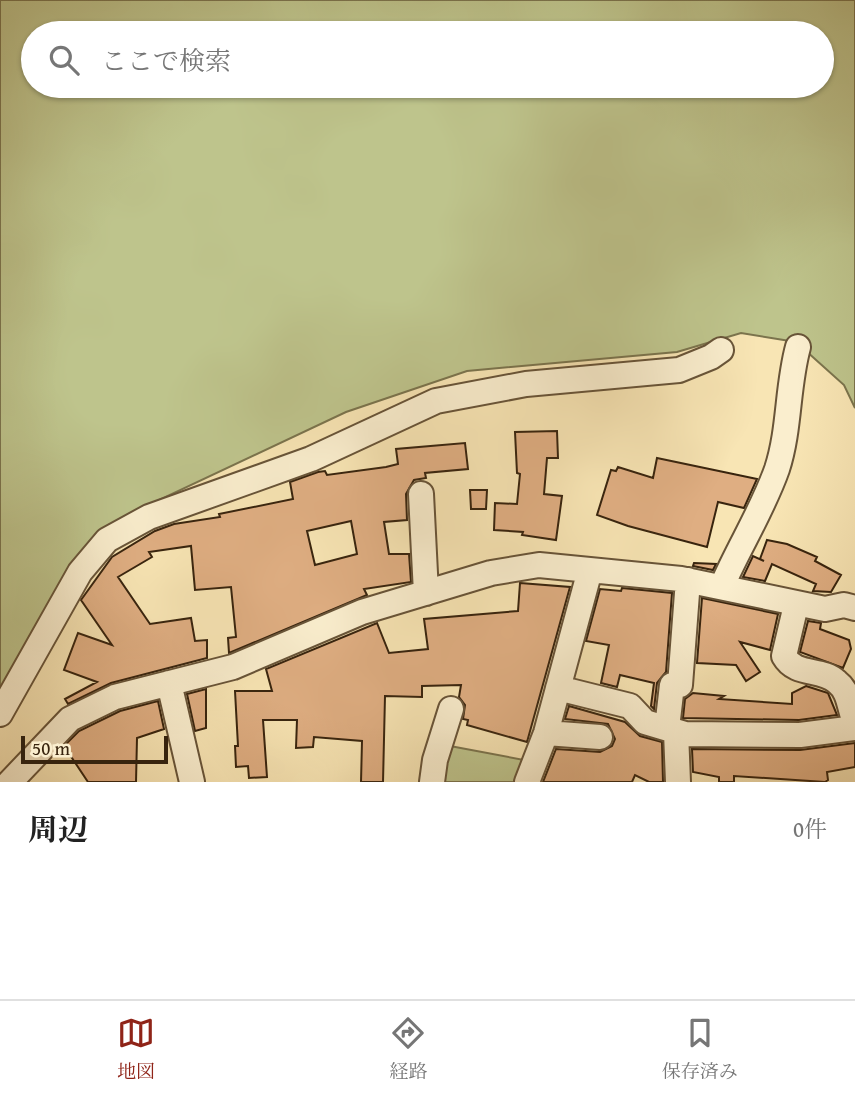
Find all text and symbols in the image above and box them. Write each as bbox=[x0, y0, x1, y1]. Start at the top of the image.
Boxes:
search box bbox=[21, 21, 834, 98]
icon: search bbox=[45, 41, 83, 79]
text: ここで検索 bbox=[101, 41, 231, 80]
scale bar bbox=[21, 733, 168, 765]
text: 50 m bbox=[32, 734, 70, 762]
text: 周辺 bbox=[28, 807, 88, 851]
text: 0件 bbox=[793, 812, 827, 845]
tab: 地図 bbox=[117, 1014, 155, 1085]
tab: 経路 bbox=[389, 1014, 428, 1085]
tab: 保存済み bbox=[662, 1014, 738, 1085]

